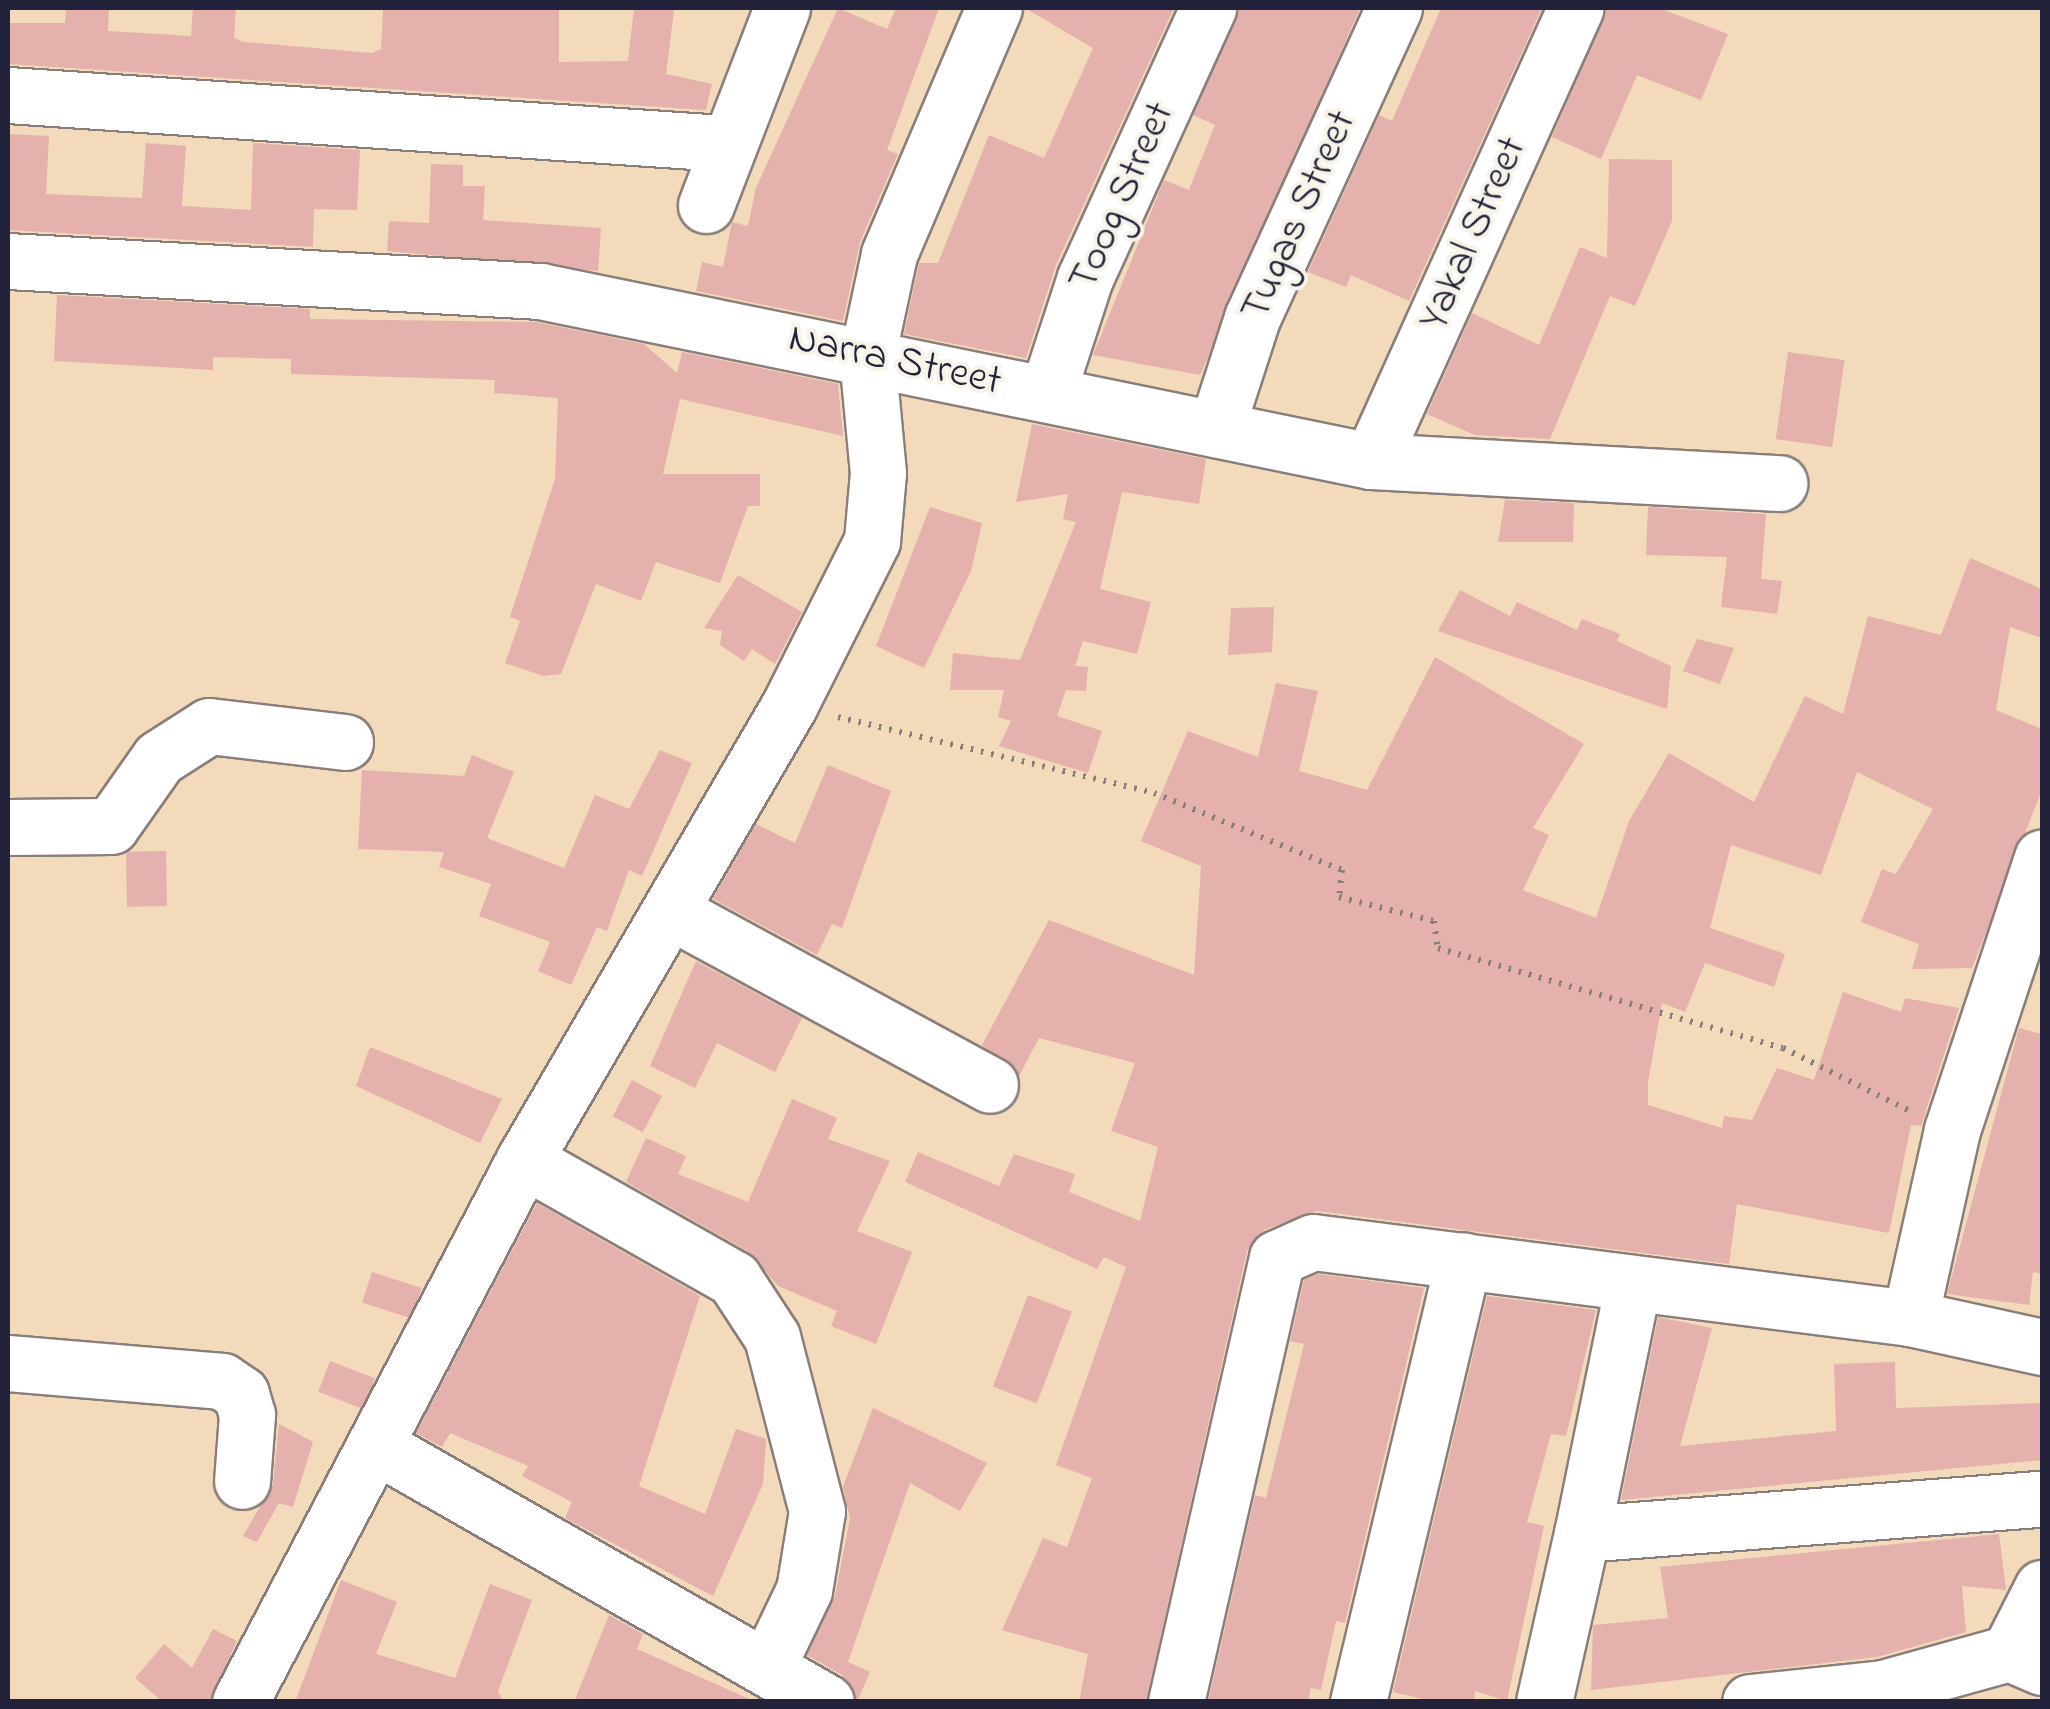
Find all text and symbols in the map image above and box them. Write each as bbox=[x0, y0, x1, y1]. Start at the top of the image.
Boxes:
street label: Toog Street bbox=[1059, 95, 1187, 299]
street label: Tugas Street bbox=[1231, 103, 1369, 329]
street label: Yakal Street bbox=[1409, 129, 1539, 339]
street label: Narra Street bbox=[784, 314, 1006, 408]

